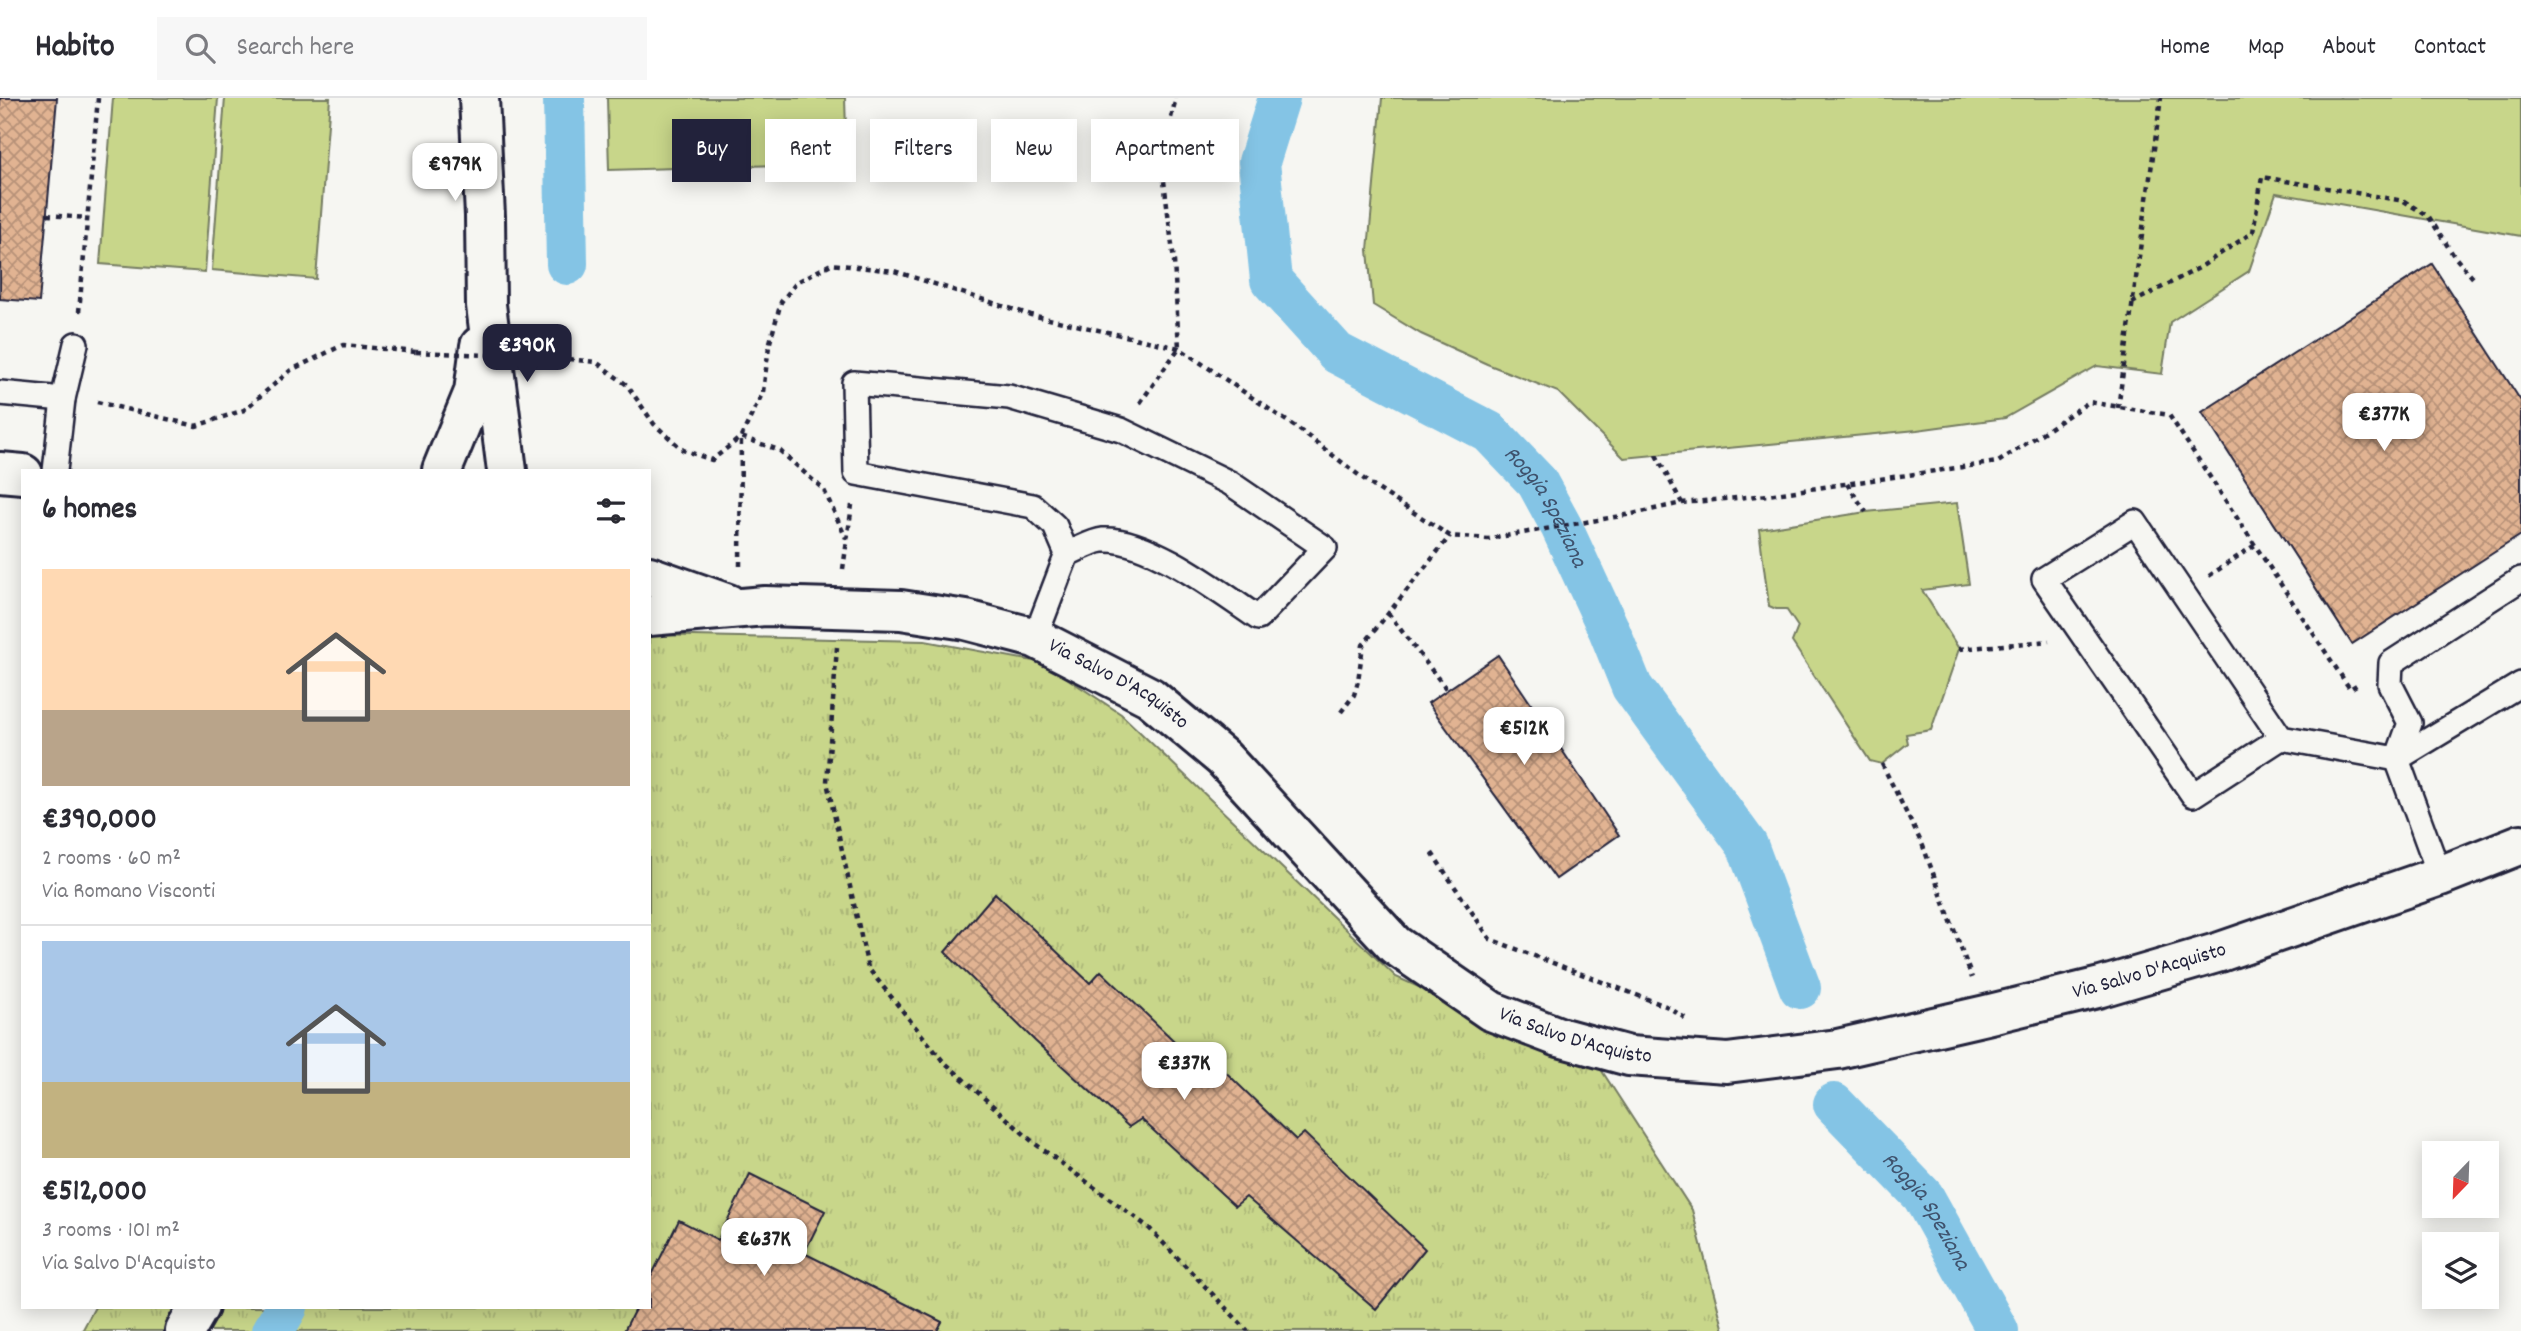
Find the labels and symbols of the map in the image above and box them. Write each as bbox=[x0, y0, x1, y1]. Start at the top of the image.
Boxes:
pin: €979K bbox=[406, 144, 504, 203]
pin: €390K bbox=[478, 324, 576, 384]
pin: €377K bbox=[2335, 394, 2433, 453]
water label: Roggia Speziana bbox=[1495, 439, 1595, 574]
street label: Via Salvo D'Acquisto bbox=[1042, 632, 1195, 738]
pin: €512K bbox=[1475, 708, 1573, 767]
street label: Via Salvo D'Acquisto bbox=[2070, 936, 2231, 1008]
street label: Via Salvo D'Acquisto bbox=[1494, 1000, 1653, 1073]
pin: €337K bbox=[1135, 1042, 1233, 1102]
north arrow bbox=[2422, 1141, 2499, 1218]
water label: Roggia Speziana bbox=[1873, 1145, 1978, 1278]
pin: €637K bbox=[715, 1218, 813, 1278]

